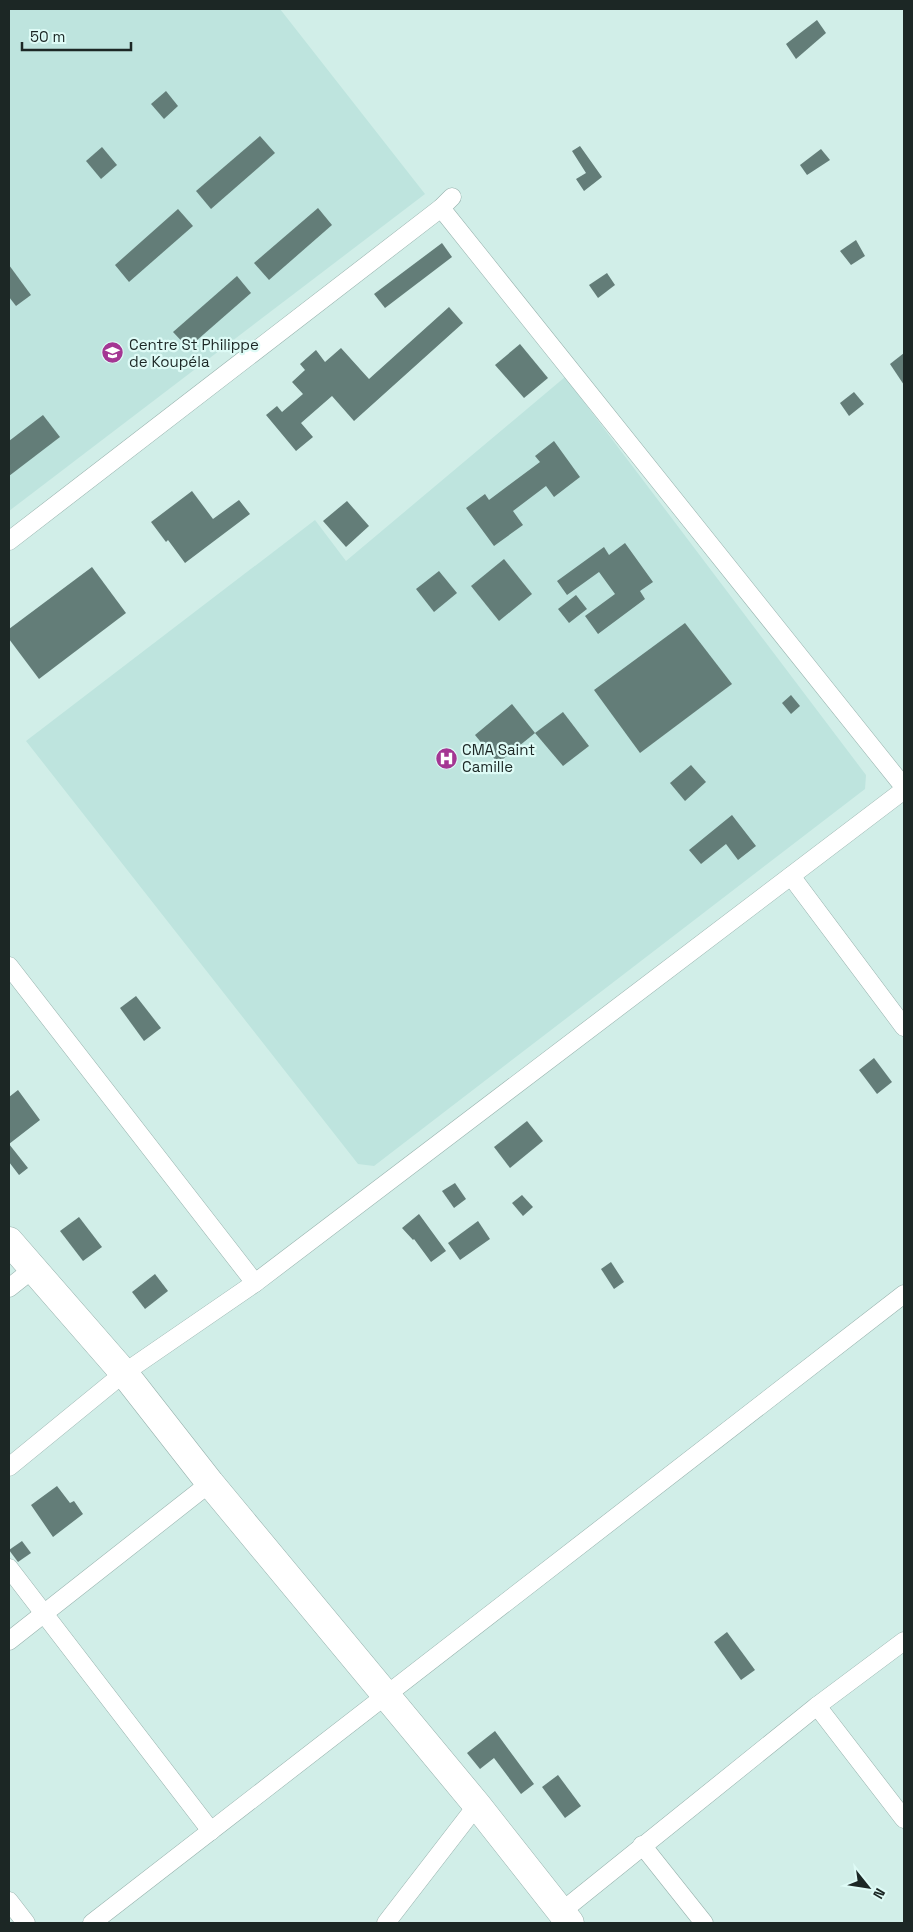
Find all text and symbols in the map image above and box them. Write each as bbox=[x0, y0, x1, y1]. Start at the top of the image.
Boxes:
scale bar bbox=[22, 20, 131, 52]
text: 50 m bbox=[30, 27, 65, 46]
place label: Centre St Philippe de Koupéla bbox=[129, 335, 259, 371]
school or university icon: Centre St Philippe de Koupéla bbox=[101, 341, 125, 365]
place label: CMA Saint Camille bbox=[462, 740, 535, 776]
hospital icon: CMA Saint Camille bbox=[434, 746, 458, 770]
north arrow bbox=[843, 1862, 893, 1912]
text: N bbox=[869, 1885, 889, 1902]

